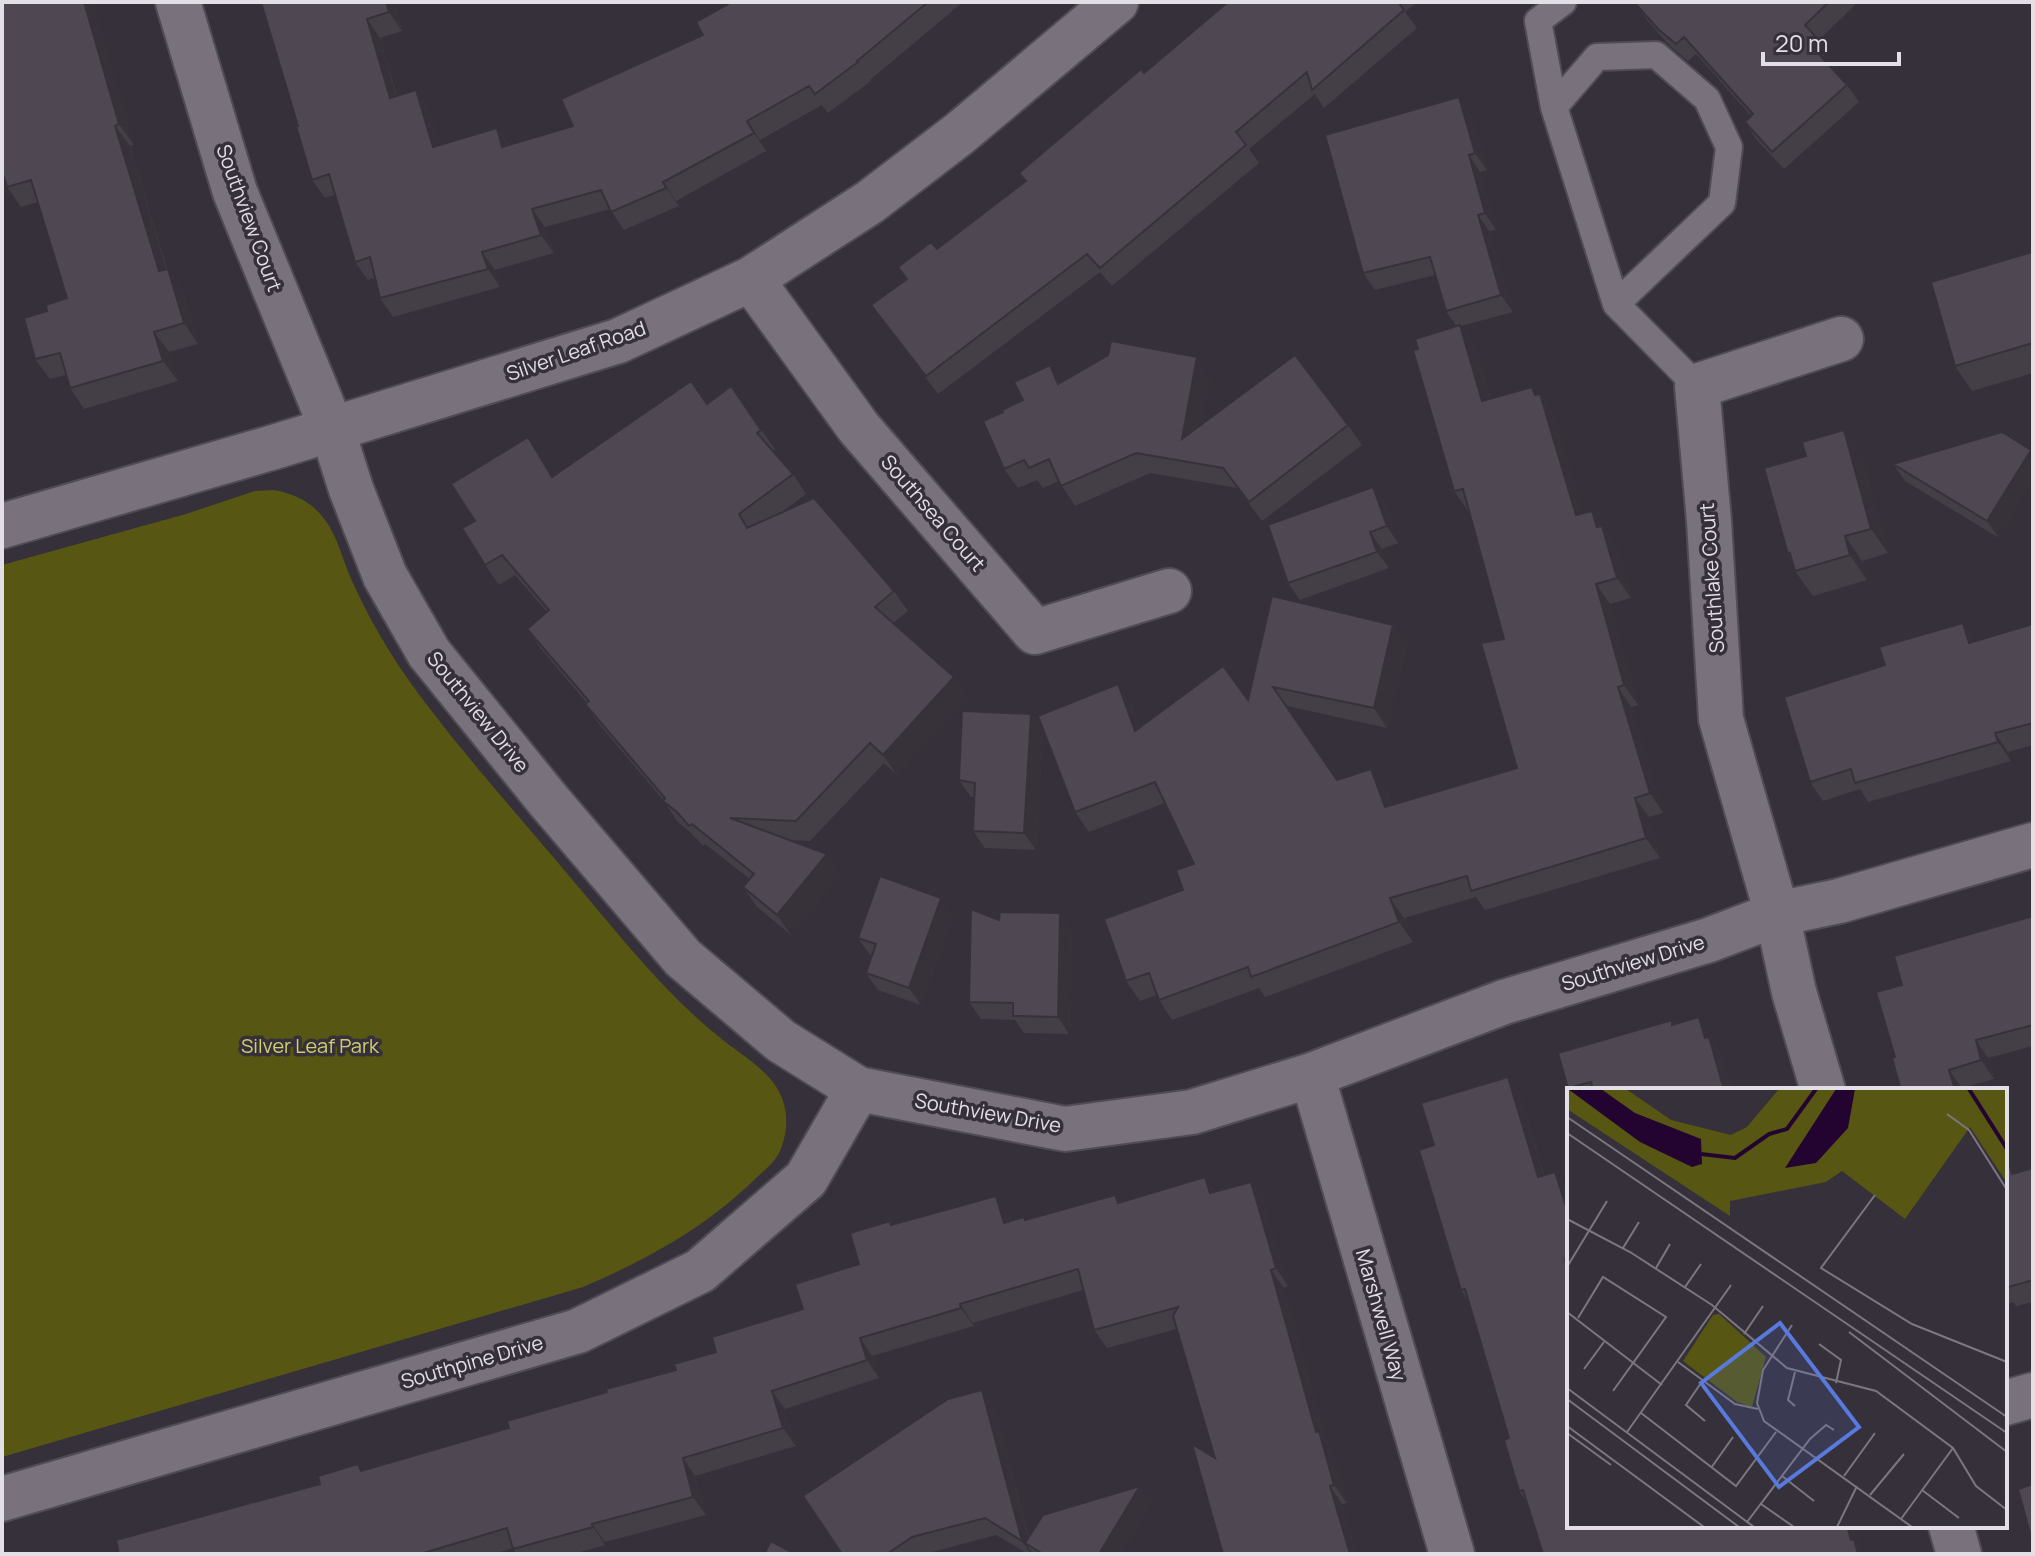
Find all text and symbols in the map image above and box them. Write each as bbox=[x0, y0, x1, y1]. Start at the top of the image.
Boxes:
scale bar bbox=[1763, 16, 1899, 66]
text: 20 m bbox=[1775, 26, 1828, 59]
street label: Southview Court bbox=[210, 141, 289, 295]
street label: Silver Leaf Road bbox=[503, 314, 649, 387]
street label: Southsea Court bbox=[875, 449, 992, 577]
street label: Southlake Court bbox=[1693, 502, 1730, 654]
street label: Southview Drive bbox=[421, 646, 536, 778]
street label: Southview Drive bbox=[1558, 928, 1708, 997]
park label: Silver Leaf Park bbox=[241, 1032, 380, 1059]
street label: Southview Drive bbox=[913, 1086, 1063, 1139]
inset map bbox=[1567, 1088, 2007, 1528]
street label: Marshwell Way bbox=[1350, 1246, 1413, 1384]
street label: Southpine Drive bbox=[398, 1328, 546, 1395]

